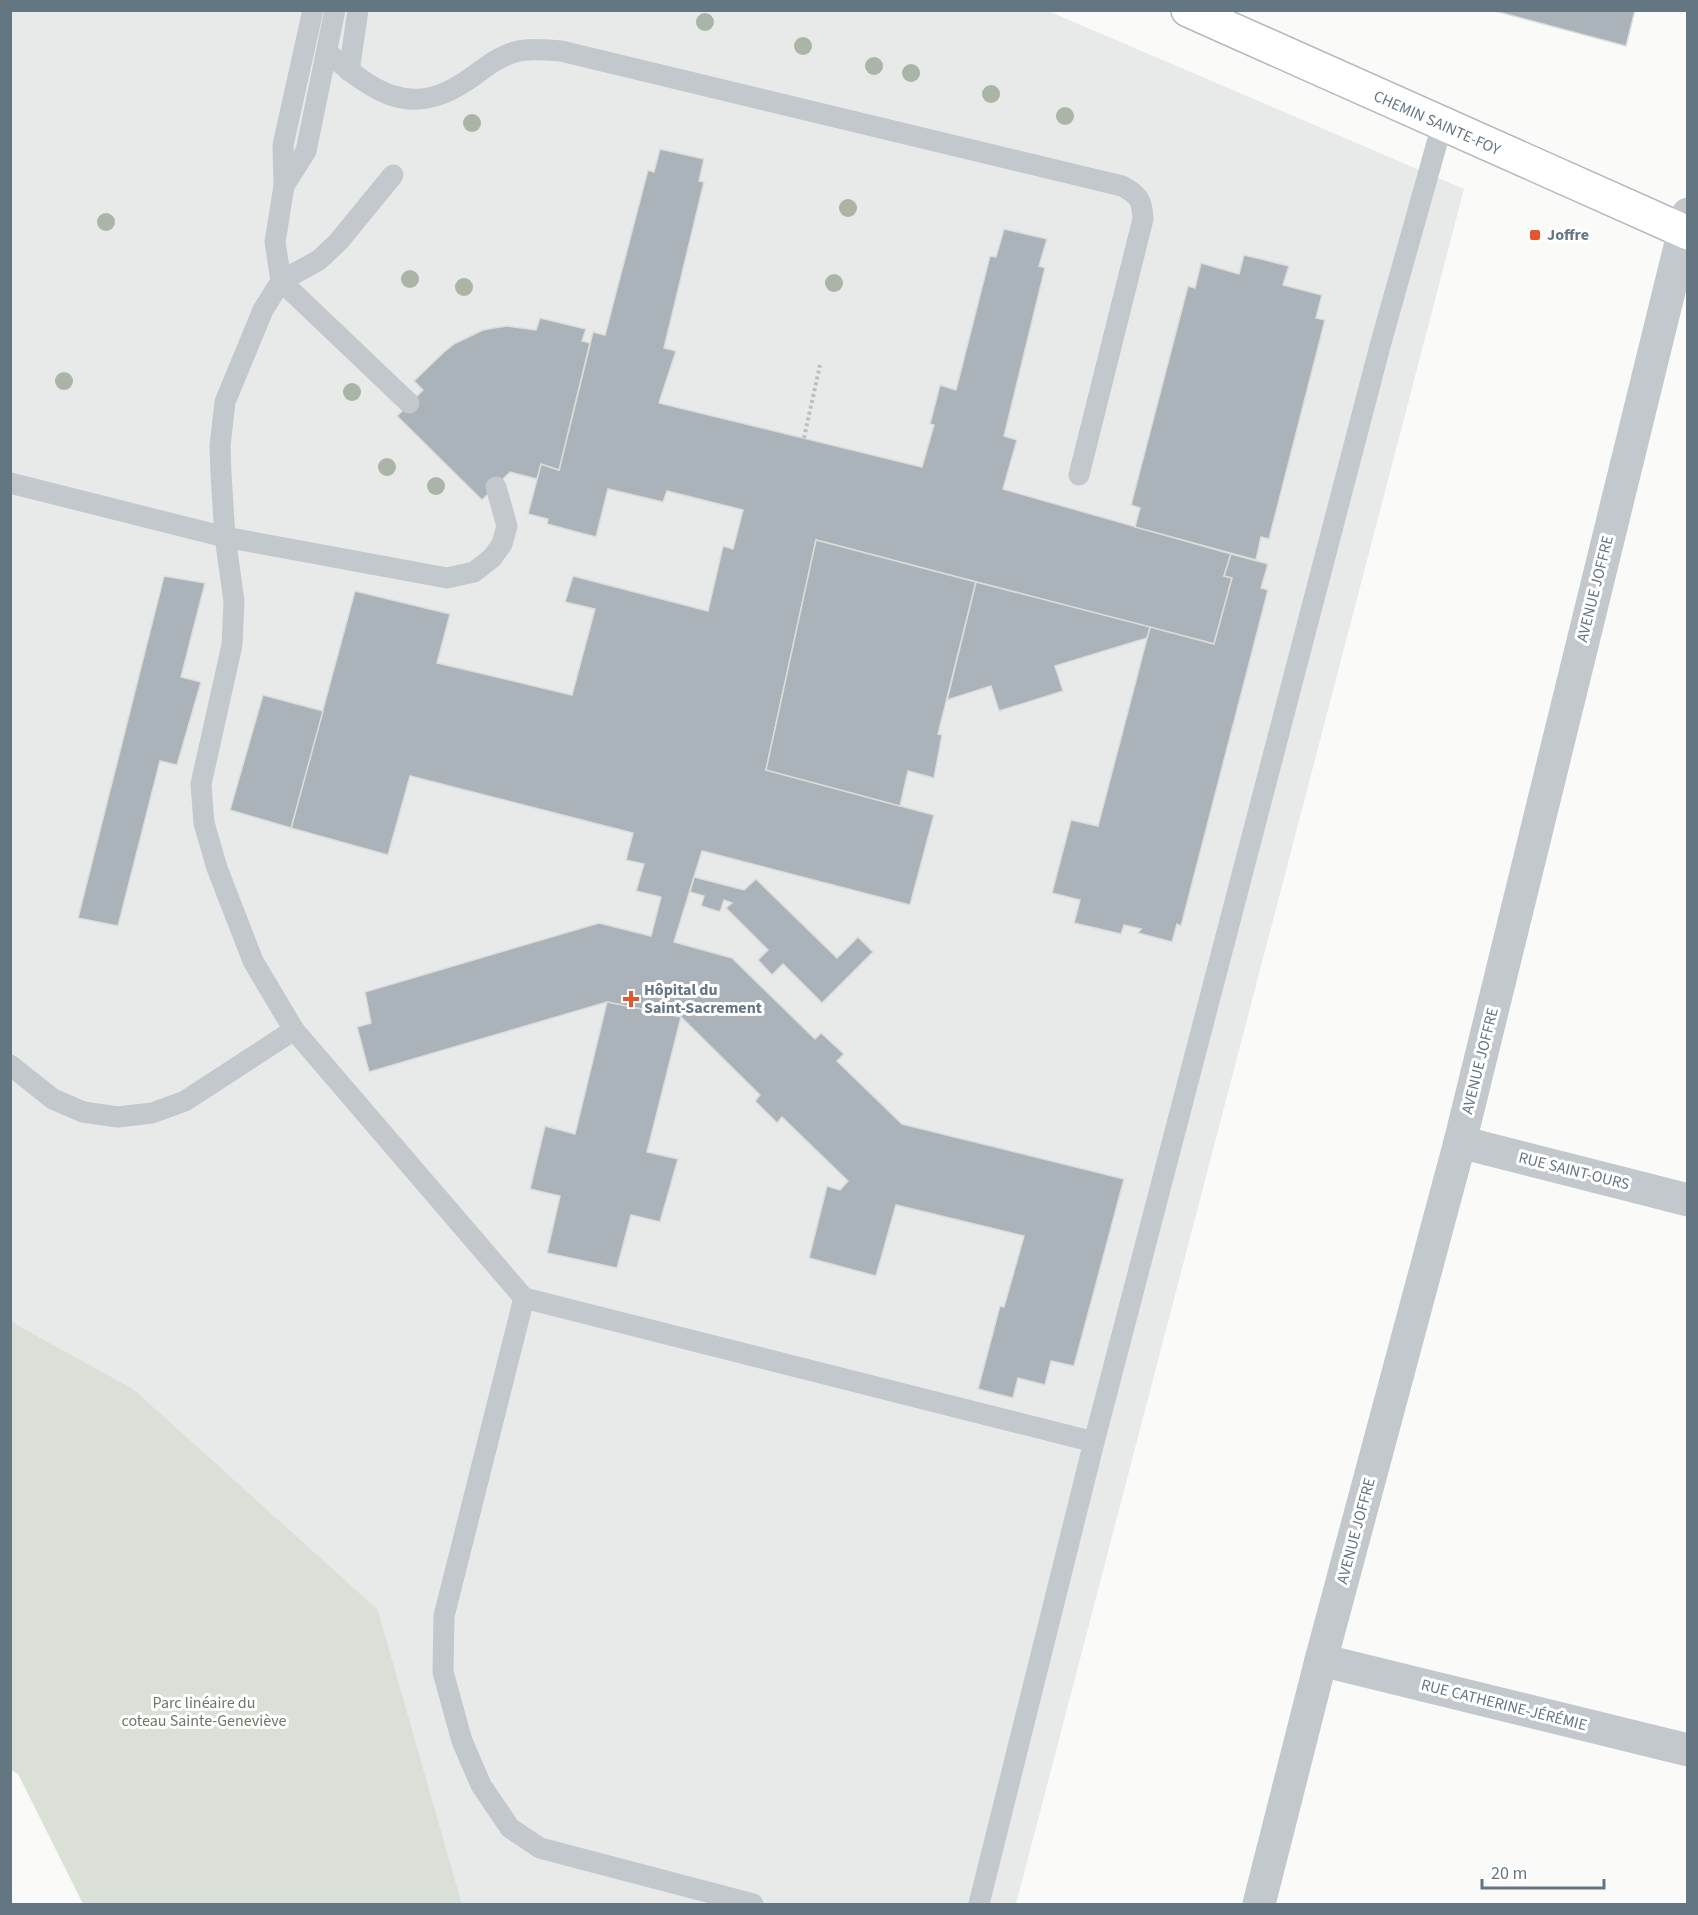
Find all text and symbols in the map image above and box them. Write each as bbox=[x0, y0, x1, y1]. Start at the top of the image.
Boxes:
street label: CHEMIN SAINTE-FOY bbox=[1370, 85, 1504, 161]
place label: Joffre bbox=[1547, 224, 1589, 246]
marker: Joffre bbox=[1528, 228, 1542, 242]
street label: AVENUE JOFFRE bbox=[1571, 533, 1619, 645]
place label: Hôpital du Saint-Sacrement bbox=[644, 979, 762, 1019]
marker: Hôpital du Saint-Sacrement bbox=[622, 990, 640, 1008]
street label: AVENUE JOFFRE bbox=[1456, 1005, 1504, 1117]
street label: RUE SAINT-OURS bbox=[1516, 1147, 1632, 1195]
street label: AVENUE JOFFRE bbox=[1331, 1475, 1381, 1587]
street label: RUE CATHERINE-JÉRÉMIE bbox=[1419, 1674, 1589, 1736]
park label: Parc linéaire du coteau Sainte-Geneviève bbox=[121, 1692, 287, 1732]
scale bar bbox=[1482, 1852, 1604, 1890]
text: 20 m bbox=[1491, 1861, 1527, 1886]

